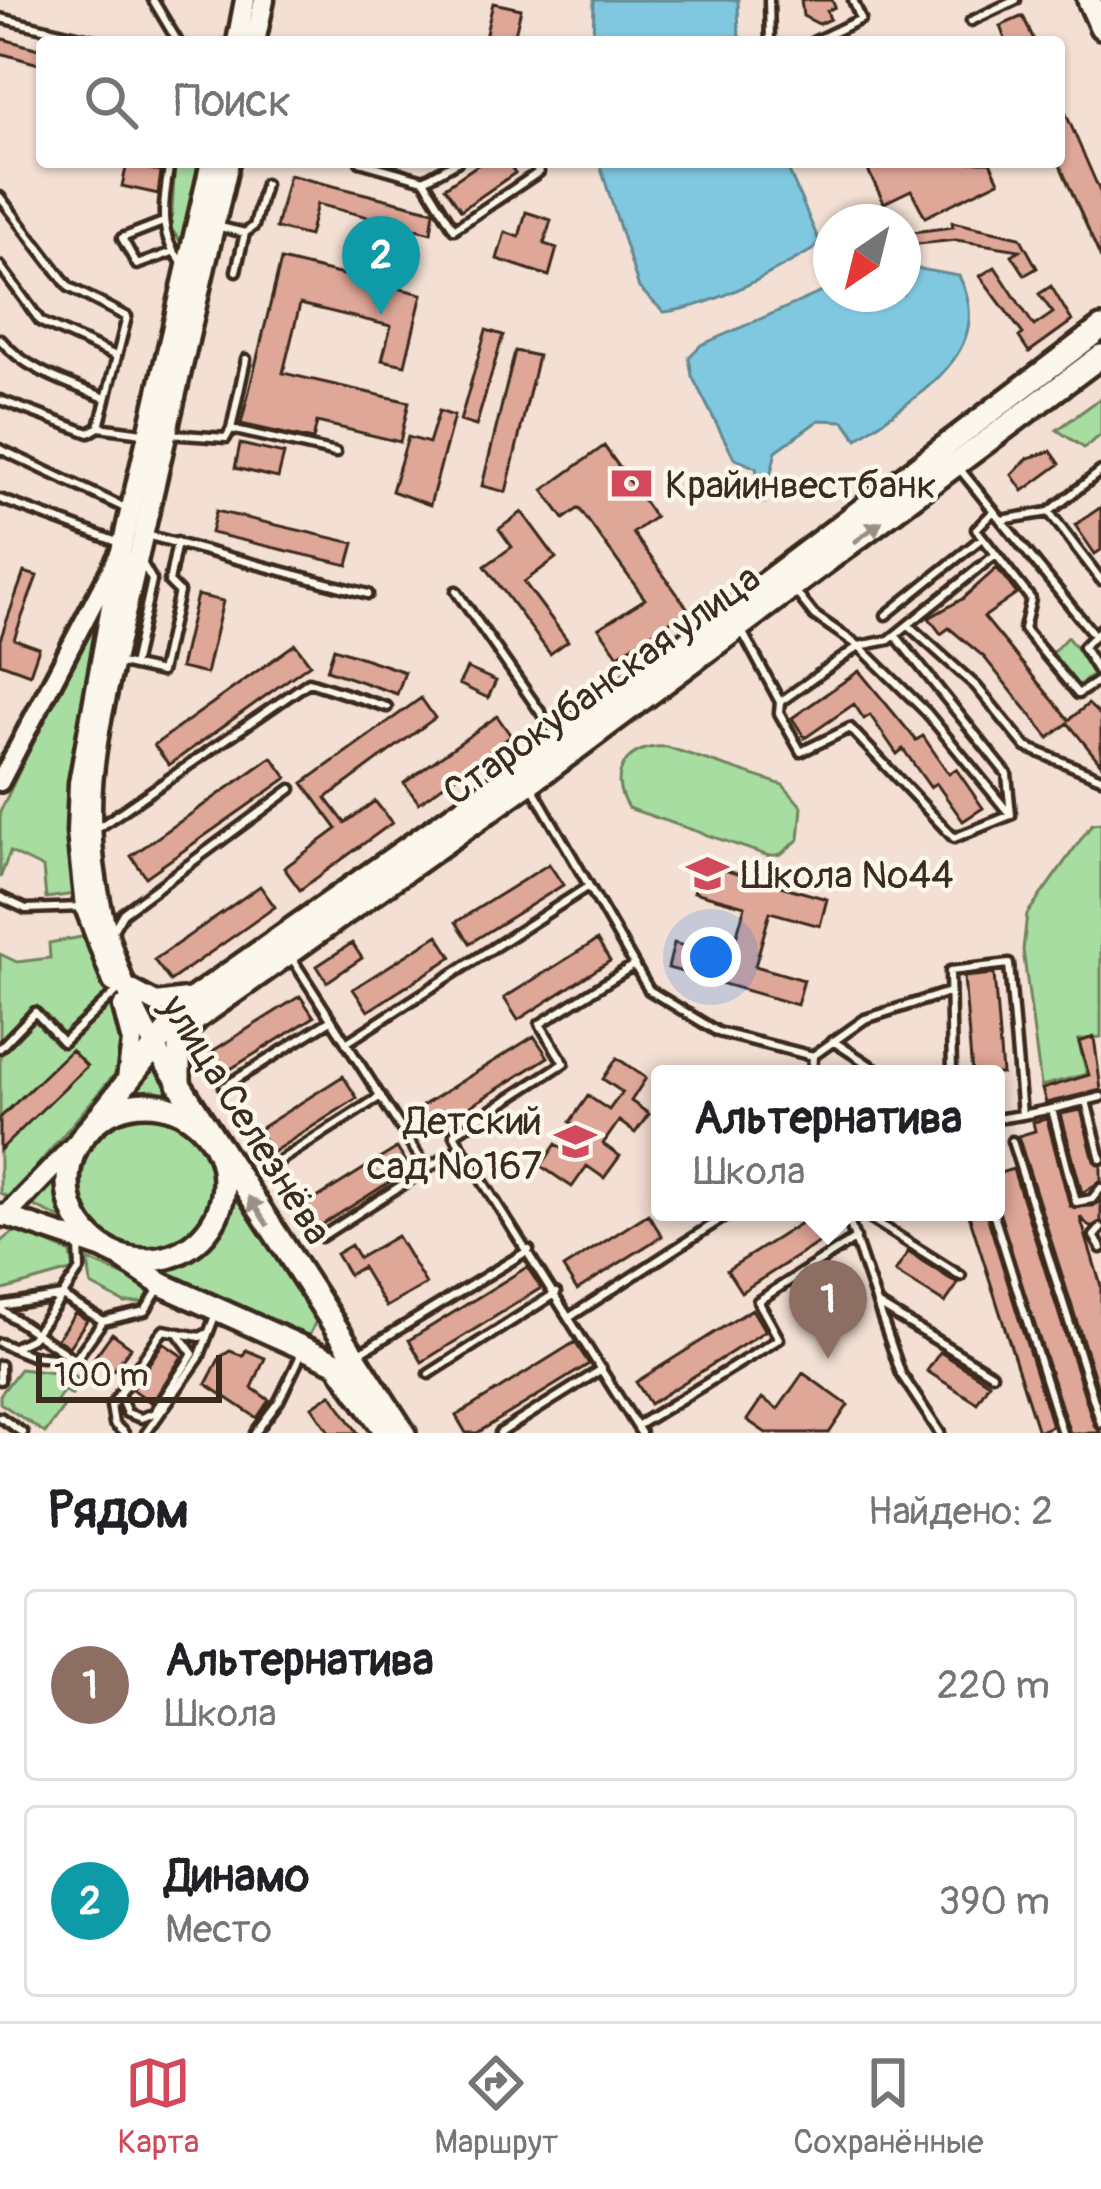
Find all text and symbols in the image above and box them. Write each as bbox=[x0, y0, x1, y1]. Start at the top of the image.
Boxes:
search box bbox=[36, 36, 1065, 168]
icon: search bbox=[78, 69, 144, 135]
text: Поиск bbox=[174, 74, 291, 130]
north arrow bbox=[813, 204, 921, 312]
pin: 2 bbox=[342, 216, 420, 315]
bank icon: Крайинвестбанк bbox=[608, 461, 654, 507]
place label: Крайинвестбанк bbox=[665, 461, 937, 510]
one-way arrow bbox=[852, 521, 883, 545]
street label: Старокубанская улица bbox=[434, 554, 770, 817]
school or university icon: Школа №44 bbox=[684, 851, 730, 897]
place label: Школа №44 bbox=[741, 851, 954, 900]
your location bbox=[681, 927, 741, 987]
street label: улица Селезнёва bbox=[149, 985, 342, 1254]
popup bbox=[651, 1065, 1005, 1221]
text: Альтернатива bbox=[694, 1091, 962, 1147]
place label: Детский сад №167 bbox=[367, 1097, 542, 1191]
school or university icon: Детский сад №167 bbox=[553, 1119, 599, 1165]
text: Школа bbox=[694, 1147, 805, 1196]
one-way arrow bbox=[248, 1194, 270, 1227]
pin: 1 bbox=[789, 1260, 867, 1359]
scale bar bbox=[36, 1349, 222, 1402]
text: 100 m bbox=[54, 1355, 148, 1396]
text: Рядом bbox=[48, 1479, 189, 1543]
text: Найдено: 2 bbox=[868, 1487, 1053, 1536]
text: Альтернатива bbox=[165, 1633, 434, 1689]
text: 1 bbox=[82, 1661, 98, 1710]
text: 220 m bbox=[937, 1661, 1050, 1710]
text: Школа bbox=[165, 1689, 277, 1738]
text: Динамо bbox=[165, 1849, 309, 1905]
text: 2 bbox=[79, 1877, 101, 1926]
text: 390 m bbox=[938, 1877, 1050, 1926]
text: Место bbox=[165, 1905, 272, 1954]
tab: Карта bbox=[117, 2050, 199, 2163]
tab: Маршрут bbox=[434, 2050, 558, 2163]
tab: Сохранённые bbox=[793, 2050, 984, 2163]

